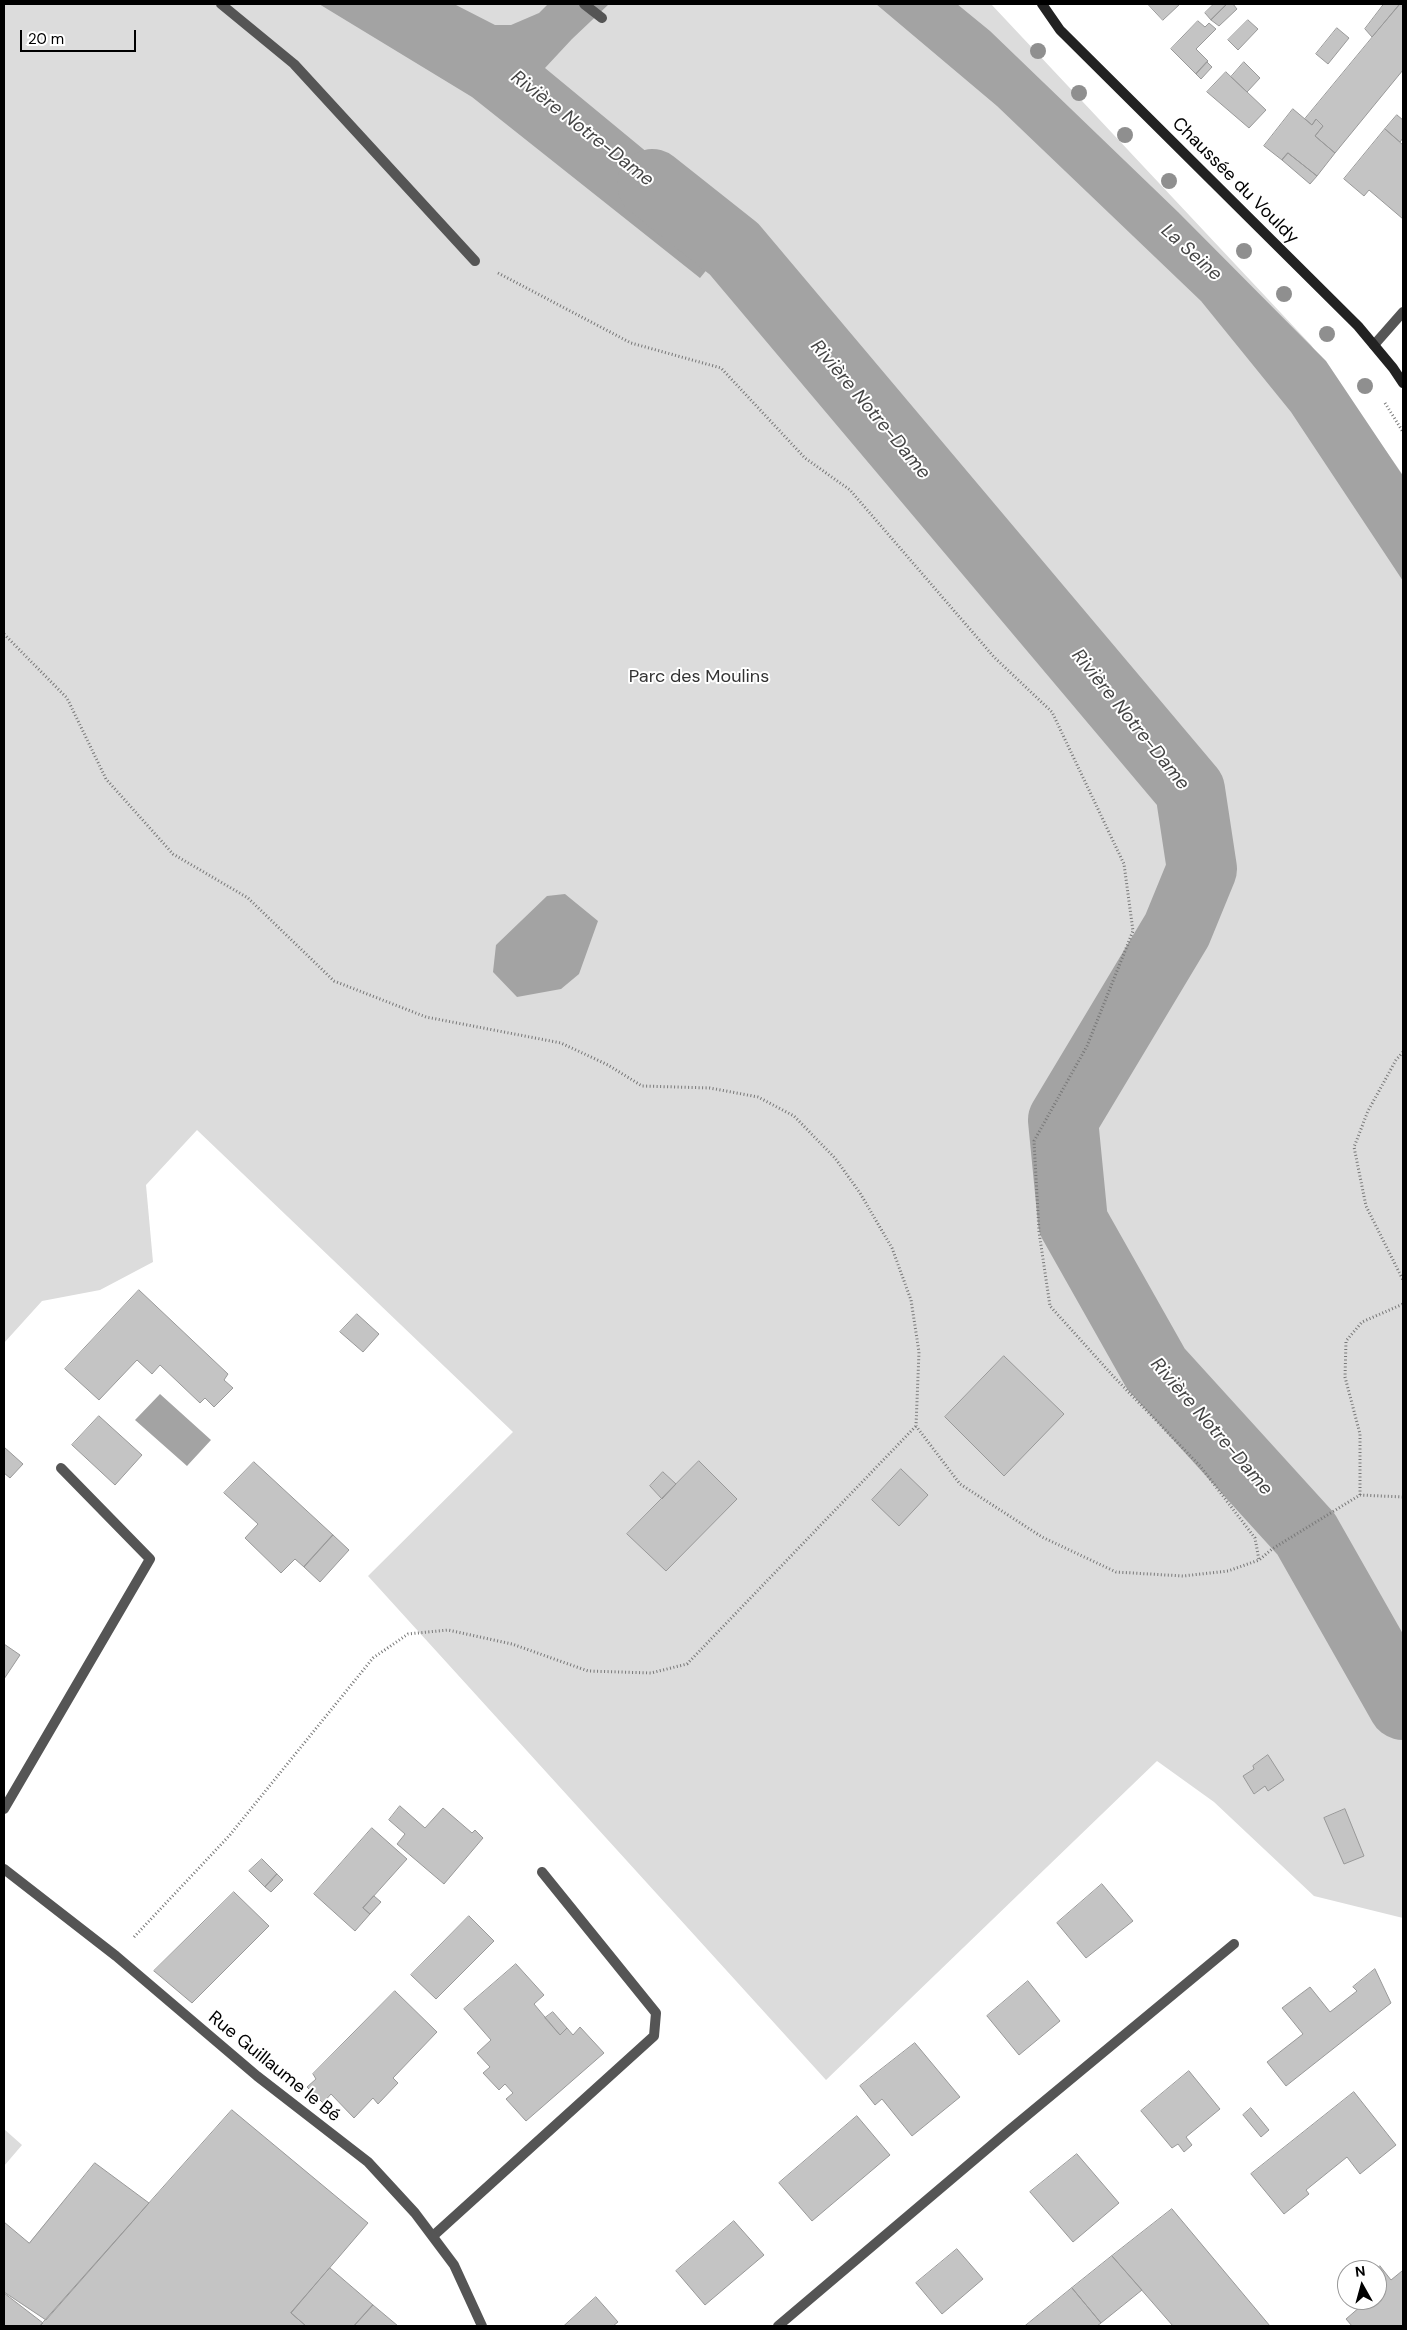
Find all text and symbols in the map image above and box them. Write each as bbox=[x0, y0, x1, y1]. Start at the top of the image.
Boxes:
scale bar bbox=[22, 20, 139, 52]
text: 20 m bbox=[28, 29, 64, 49]
water label: Rivière Notre-Dame bbox=[506, 66, 658, 192]
street label: Chaussée du Vouldy bbox=[1167, 113, 1303, 249]
water label: La Seine bbox=[1156, 220, 1226, 286]
water label: Rivière Notre-Dame bbox=[805, 336, 935, 484]
water label: Rivière Notre-Dame bbox=[1066, 645, 1194, 795]
park label: Parc des Moulins bbox=[629, 666, 769, 688]
water label: Rivière Notre-Dame bbox=[1145, 1354, 1277, 1500]
street label: Rue Guillaume le Bé bbox=[204, 2007, 344, 2127]
north arrow bbox=[1337, 2260, 1387, 2310]
text: N bbox=[1354, 2262, 1366, 2281]

